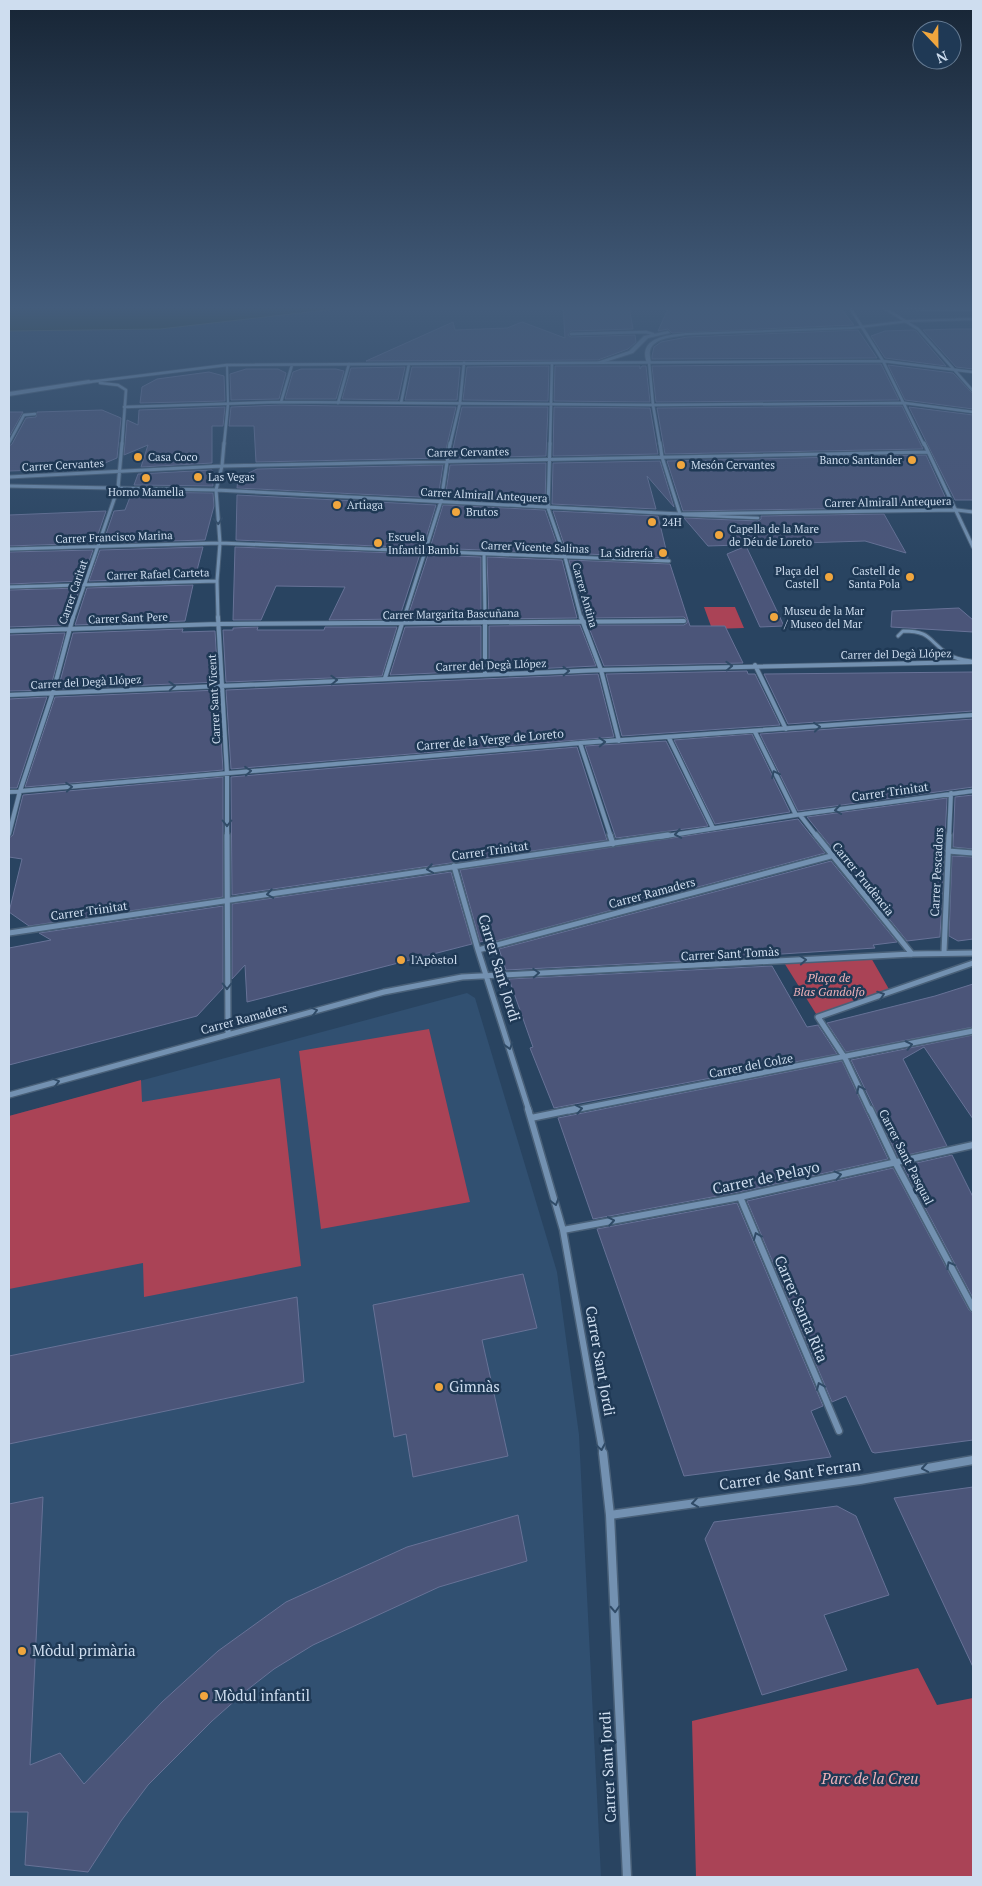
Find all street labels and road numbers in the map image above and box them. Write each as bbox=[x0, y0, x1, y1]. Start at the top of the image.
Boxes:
street label: Carrer Cervantes bbox=[427, 444, 510, 460]
street label: Carrer Cervantes bbox=[22, 456, 105, 474]
street label: Carrer Almirall Antequera bbox=[420, 485, 548, 505]
street label: Carrer Almirall Antequera bbox=[824, 494, 952, 510]
street label: Carrer Francisco Marina bbox=[55, 528, 173, 546]
street label: Carrer Vicente Salinas bbox=[481, 538, 590, 556]
street label: Carrer Caritat bbox=[55, 558, 91, 626]
street label: Carrer Antina bbox=[569, 561, 601, 629]
street label: Carrer Rafael Carteta bbox=[106, 565, 210, 583]
street label: Carrer Margarita Bascuñana bbox=[383, 606, 520, 622]
street label: Carrer Sant Pere bbox=[88, 610, 169, 626]
street label: Carrer del Degà Llópez bbox=[840, 646, 952, 662]
street label: Carrer Sant Vicent bbox=[205, 654, 223, 744]
street label: Carrer del Degà Llópez bbox=[435, 656, 547, 674]
street label: Carrer del Degà Llópez bbox=[30, 672, 142, 692]
street label: Carrer de la Verge de Loreto bbox=[416, 726, 565, 753]
street label: Carrer Trinitat bbox=[850, 779, 930, 804]
street label: Carrer Pescadors bbox=[927, 827, 946, 917]
street label: Carrer Trinitat bbox=[450, 838, 530, 863]
street label: Carrer Prudència bbox=[829, 839, 898, 918]
street label: Carrer Ramaders bbox=[607, 874, 697, 911]
street label: Carrer Trinitat bbox=[49, 898, 129, 923]
street label: Carrer Sant Jordi bbox=[474, 911, 526, 1024]
street label: Carrer Sant Tomàs bbox=[680, 943, 780, 964]
street label: Carrer Ramaders bbox=[199, 1000, 289, 1037]
street label: Carrer del Colze bbox=[708, 1050, 794, 1081]
street label: Carrer Sant Pasqual bbox=[876, 1107, 937, 1207]
street label: Carrer de Pelayo bbox=[710, 1156, 821, 1198]
street label: Carrer Santa Rita bbox=[770, 1252, 834, 1365]
street label: Carrer Sant Jordi bbox=[581, 1304, 621, 1417]
street label: Carrer de Sant Ferran bbox=[718, 1454, 862, 1494]
street label: Carrer Sant Jordi bbox=[594, 1711, 620, 1823]

